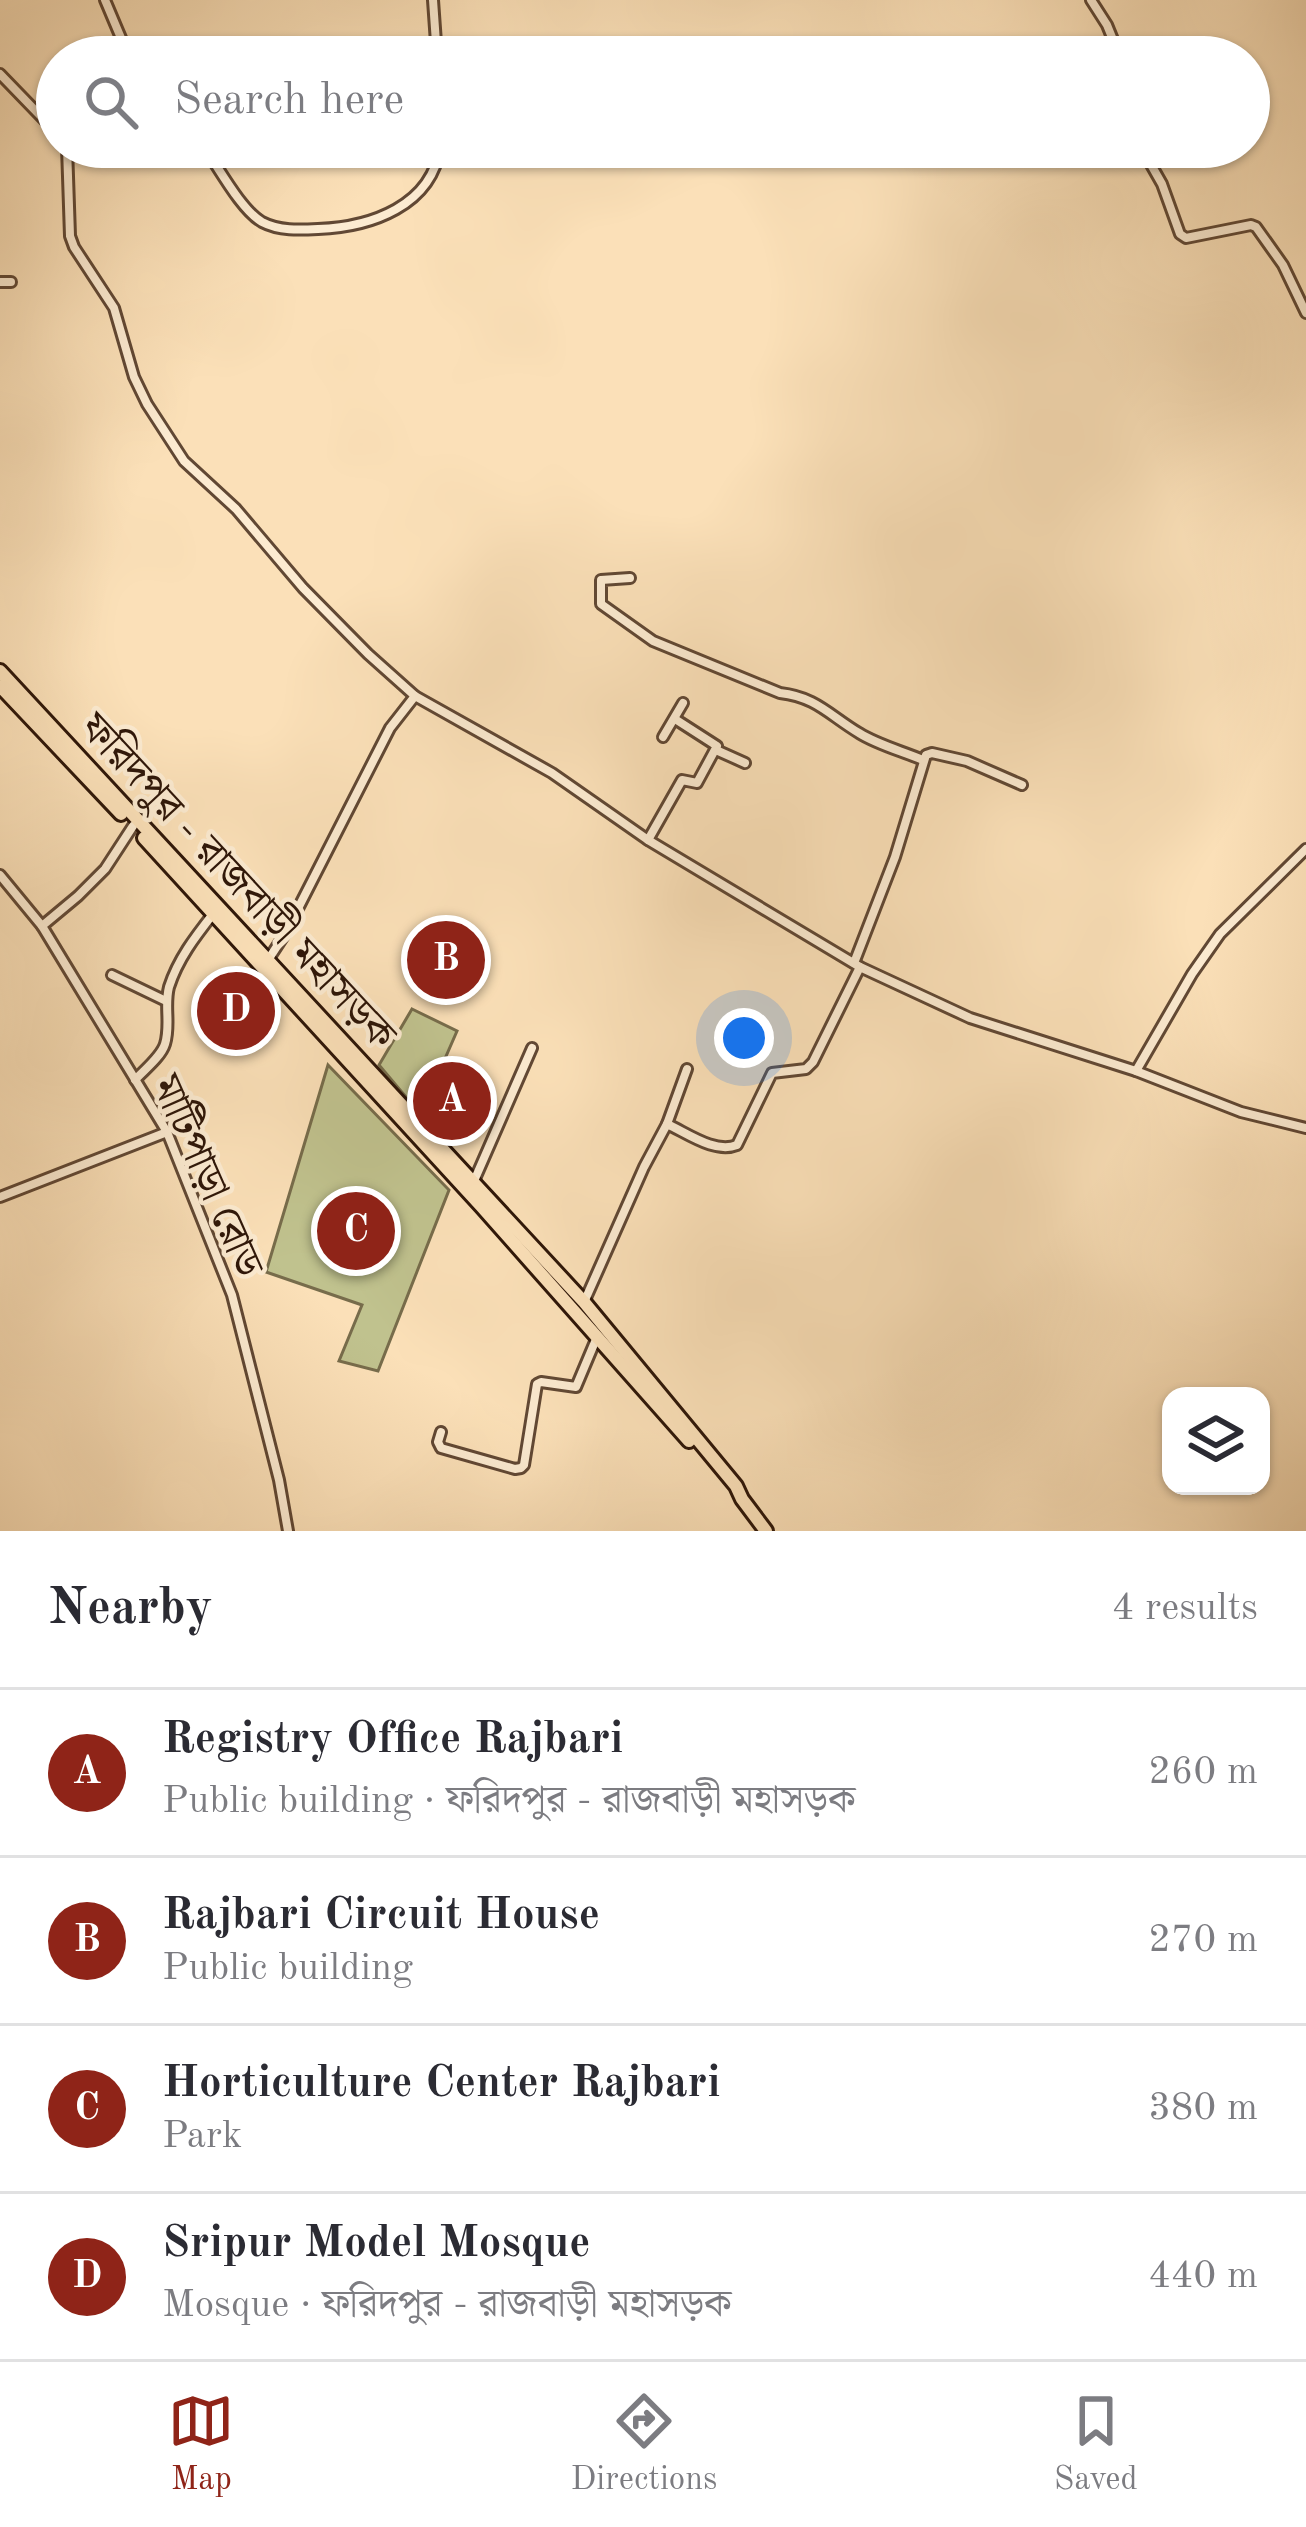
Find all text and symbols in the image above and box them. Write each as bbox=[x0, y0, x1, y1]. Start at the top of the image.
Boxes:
search box bbox=[36, 36, 1270, 168]
icon: search bbox=[78, 69, 144, 135]
text: Search here bbox=[174, 79, 404, 124]
street label: ফরিদপুর - রাজবাড়ী মহাসড়ক bbox=[69, 702, 407, 1059]
pin: B bbox=[407, 915, 485, 1005]
pin: D bbox=[197, 966, 275, 1056]
your location bbox=[714, 1008, 774, 1068]
pin: A bbox=[413, 1056, 491, 1146]
street label: মাটিপাড়া রোড bbox=[142, 1065, 275, 1285]
pin: C bbox=[317, 1186, 395, 1276]
map controls bbox=[1162, 1387, 1270, 1495]
button: layers bbox=[1162, 1387, 1270, 1495]
text: Nearby bbox=[48, 1584, 213, 1635]
text: 4 results bbox=[1112, 1589, 1258, 1628]
text: Registry Office Rajbari bbox=[162, 1718, 623, 1763]
text: A bbox=[72, 1753, 102, 1792]
text: 260 m bbox=[1148, 1753, 1258, 1792]
text: Public building · ফরিদপুর - রাজবাড়ী মহাসড়ক bbox=[162, 1782, 855, 1821]
text: Rajbari Circuit House bbox=[162, 1894, 600, 1939]
text: B bbox=[73, 1921, 101, 1960]
text: 270 m bbox=[1148, 1921, 1258, 1960]
text: Public building bbox=[162, 1949, 413, 1988]
text: Horticulture Center Rajbari bbox=[162, 2062, 720, 2107]
text: C bbox=[74, 2089, 100, 2128]
text: 380 m bbox=[1148, 2089, 1258, 2128]
text: Park bbox=[162, 2117, 242, 2156]
text: Sripur Model Mosque bbox=[162, 2222, 590, 2267]
text: D bbox=[72, 2257, 102, 2296]
text: 440 m bbox=[1148, 2257, 1258, 2296]
text: Mosque · ফরিদপুর - রাজবাড়ী মহাসড়ক bbox=[162, 2286, 731, 2325]
tab: Map bbox=[168, 2388, 234, 2501]
tab: Directions bbox=[571, 2388, 717, 2501]
tab: Saved bbox=[1054, 2388, 1138, 2501]

